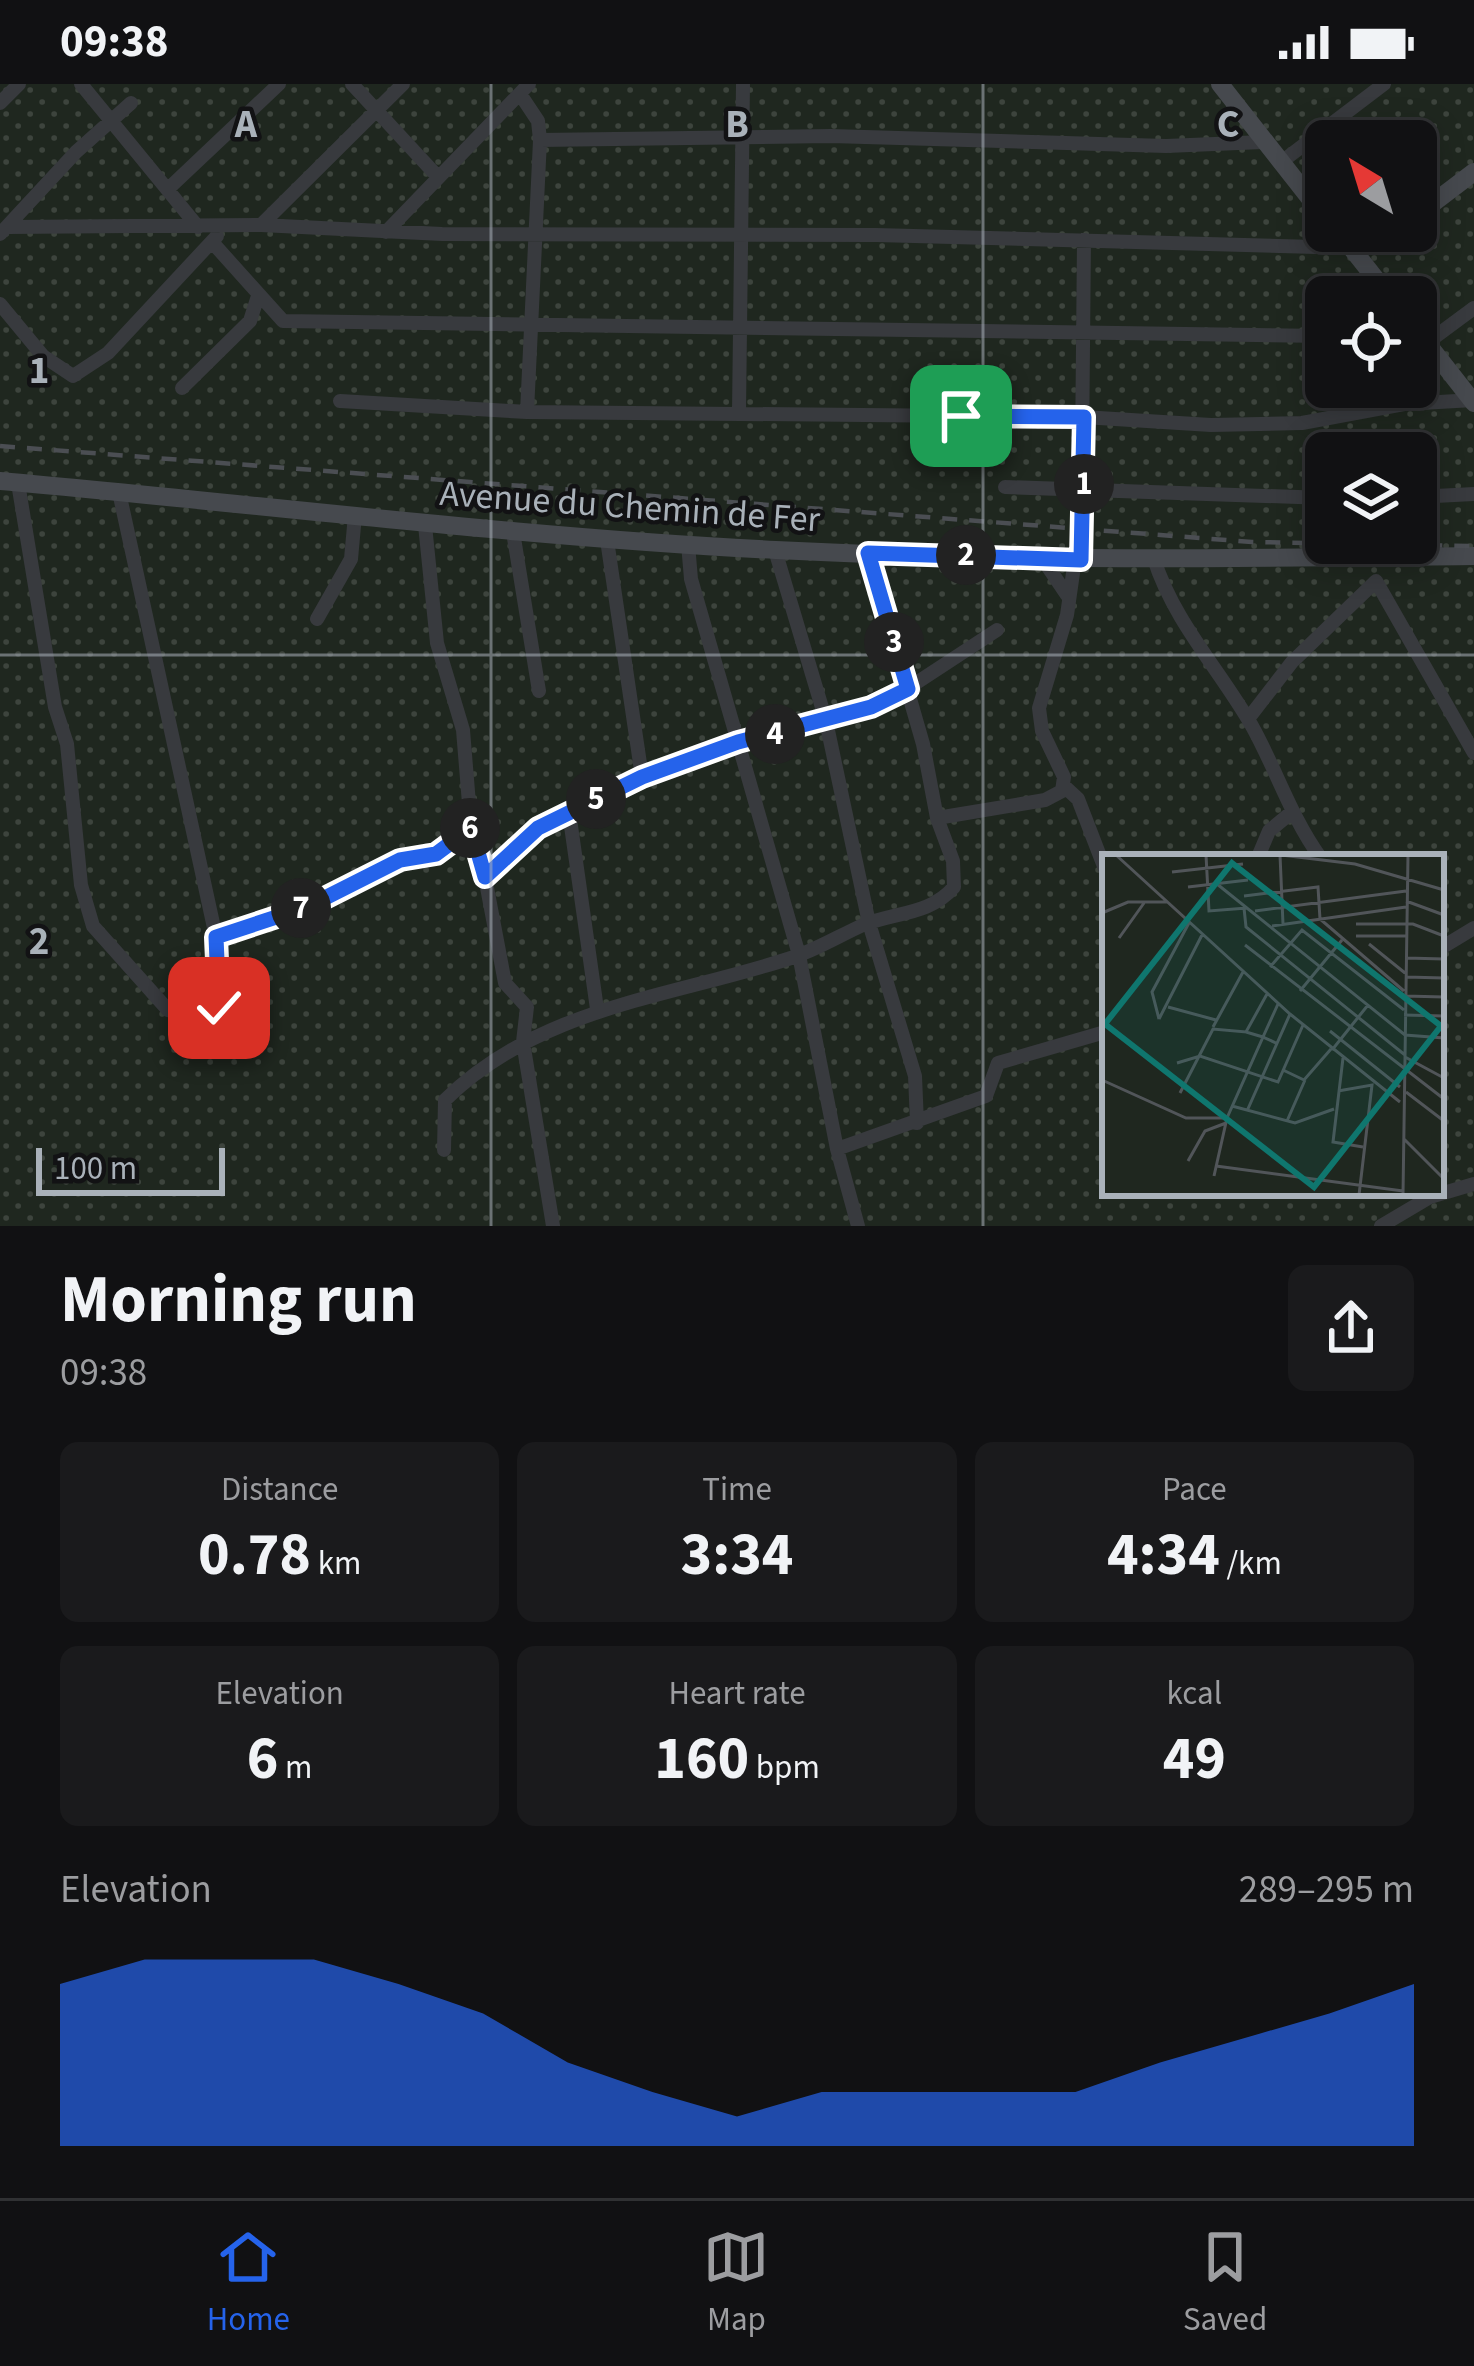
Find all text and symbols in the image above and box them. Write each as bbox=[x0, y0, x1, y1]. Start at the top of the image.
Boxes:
text: 09:38 bbox=[60, 10, 169, 74]
text: A bbox=[234, 97, 258, 153]
text: B bbox=[725, 97, 749, 153]
text: C bbox=[1217, 97, 1239, 153]
north arrow bbox=[1305, 120, 1437, 252]
map controls bbox=[1305, 120, 1437, 564]
button: locate bbox=[1305, 276, 1437, 408]
text: 1 bbox=[29, 343, 49, 399]
pin bbox=[910, 365, 1012, 467]
icon: arrive bbox=[928, 383, 994, 449]
button: layers bbox=[1305, 432, 1437, 564]
pin: 1 bbox=[1054, 454, 1114, 514]
text: 1 bbox=[1075, 460, 1093, 507]
street label: Avenue du Chemin de Fer bbox=[438, 468, 822, 545]
pin: 2 bbox=[936, 525, 996, 585]
text: 2 bbox=[957, 531, 975, 578]
pin: 3 bbox=[864, 612, 924, 672]
text: 3 bbox=[885, 618, 903, 665]
pin: 4 bbox=[745, 704, 805, 764]
text: 4 bbox=[766, 710, 784, 757]
pin: 5 bbox=[566, 769, 626, 829]
text: 5 bbox=[587, 775, 605, 822]
pin: 6 bbox=[440, 798, 500, 858]
text: 6 bbox=[461, 804, 479, 851]
inset map bbox=[1102, 854, 1444, 1196]
pin: 7 bbox=[271, 878, 331, 938]
text: 7 bbox=[292, 884, 310, 931]
text: 2 bbox=[29, 914, 49, 970]
pin bbox=[168, 957, 270, 1059]
icon: check bbox=[186, 975, 252, 1041]
scale bar bbox=[36, 1142, 225, 1195]
text: 100 m bbox=[54, 1145, 137, 1192]
text: Morning run bbox=[60, 1253, 417, 1347]
button: share bbox=[1288, 1265, 1414, 1391]
text: 09:38 bbox=[60, 1345, 147, 1401]
text: Distance bbox=[221, 1466, 338, 1513]
text: Time bbox=[702, 1466, 772, 1513]
text: Pace bbox=[1162, 1466, 1227, 1513]
text: 0.78 bbox=[198, 1513, 311, 1598]
text: 3:34 bbox=[680, 1513, 794, 1598]
text: 4:34 bbox=[1107, 1513, 1220, 1598]
text: km bbox=[311, 1540, 361, 1587]
text: /km bbox=[1220, 1540, 1282, 1587]
text: Elevation bbox=[215, 1670, 344, 1717]
text: Heart rate bbox=[668, 1670, 806, 1717]
text: kcal bbox=[1167, 1670, 1222, 1717]
text: 6 bbox=[247, 1717, 279, 1802]
text: 160 bbox=[654, 1717, 749, 1802]
text: 49 bbox=[1163, 1717, 1226, 1802]
text: m bbox=[279, 1744, 312, 1791]
text: bpm bbox=[749, 1744, 820, 1791]
text: Elevation bbox=[60, 1862, 212, 1918]
text: 289–295 m bbox=[1239, 1862, 1414, 1918]
tab: Home bbox=[207, 2224, 290, 2343]
tab: Map bbox=[703, 2224, 769, 2343]
tab: Saved bbox=[1183, 2224, 1267, 2343]

